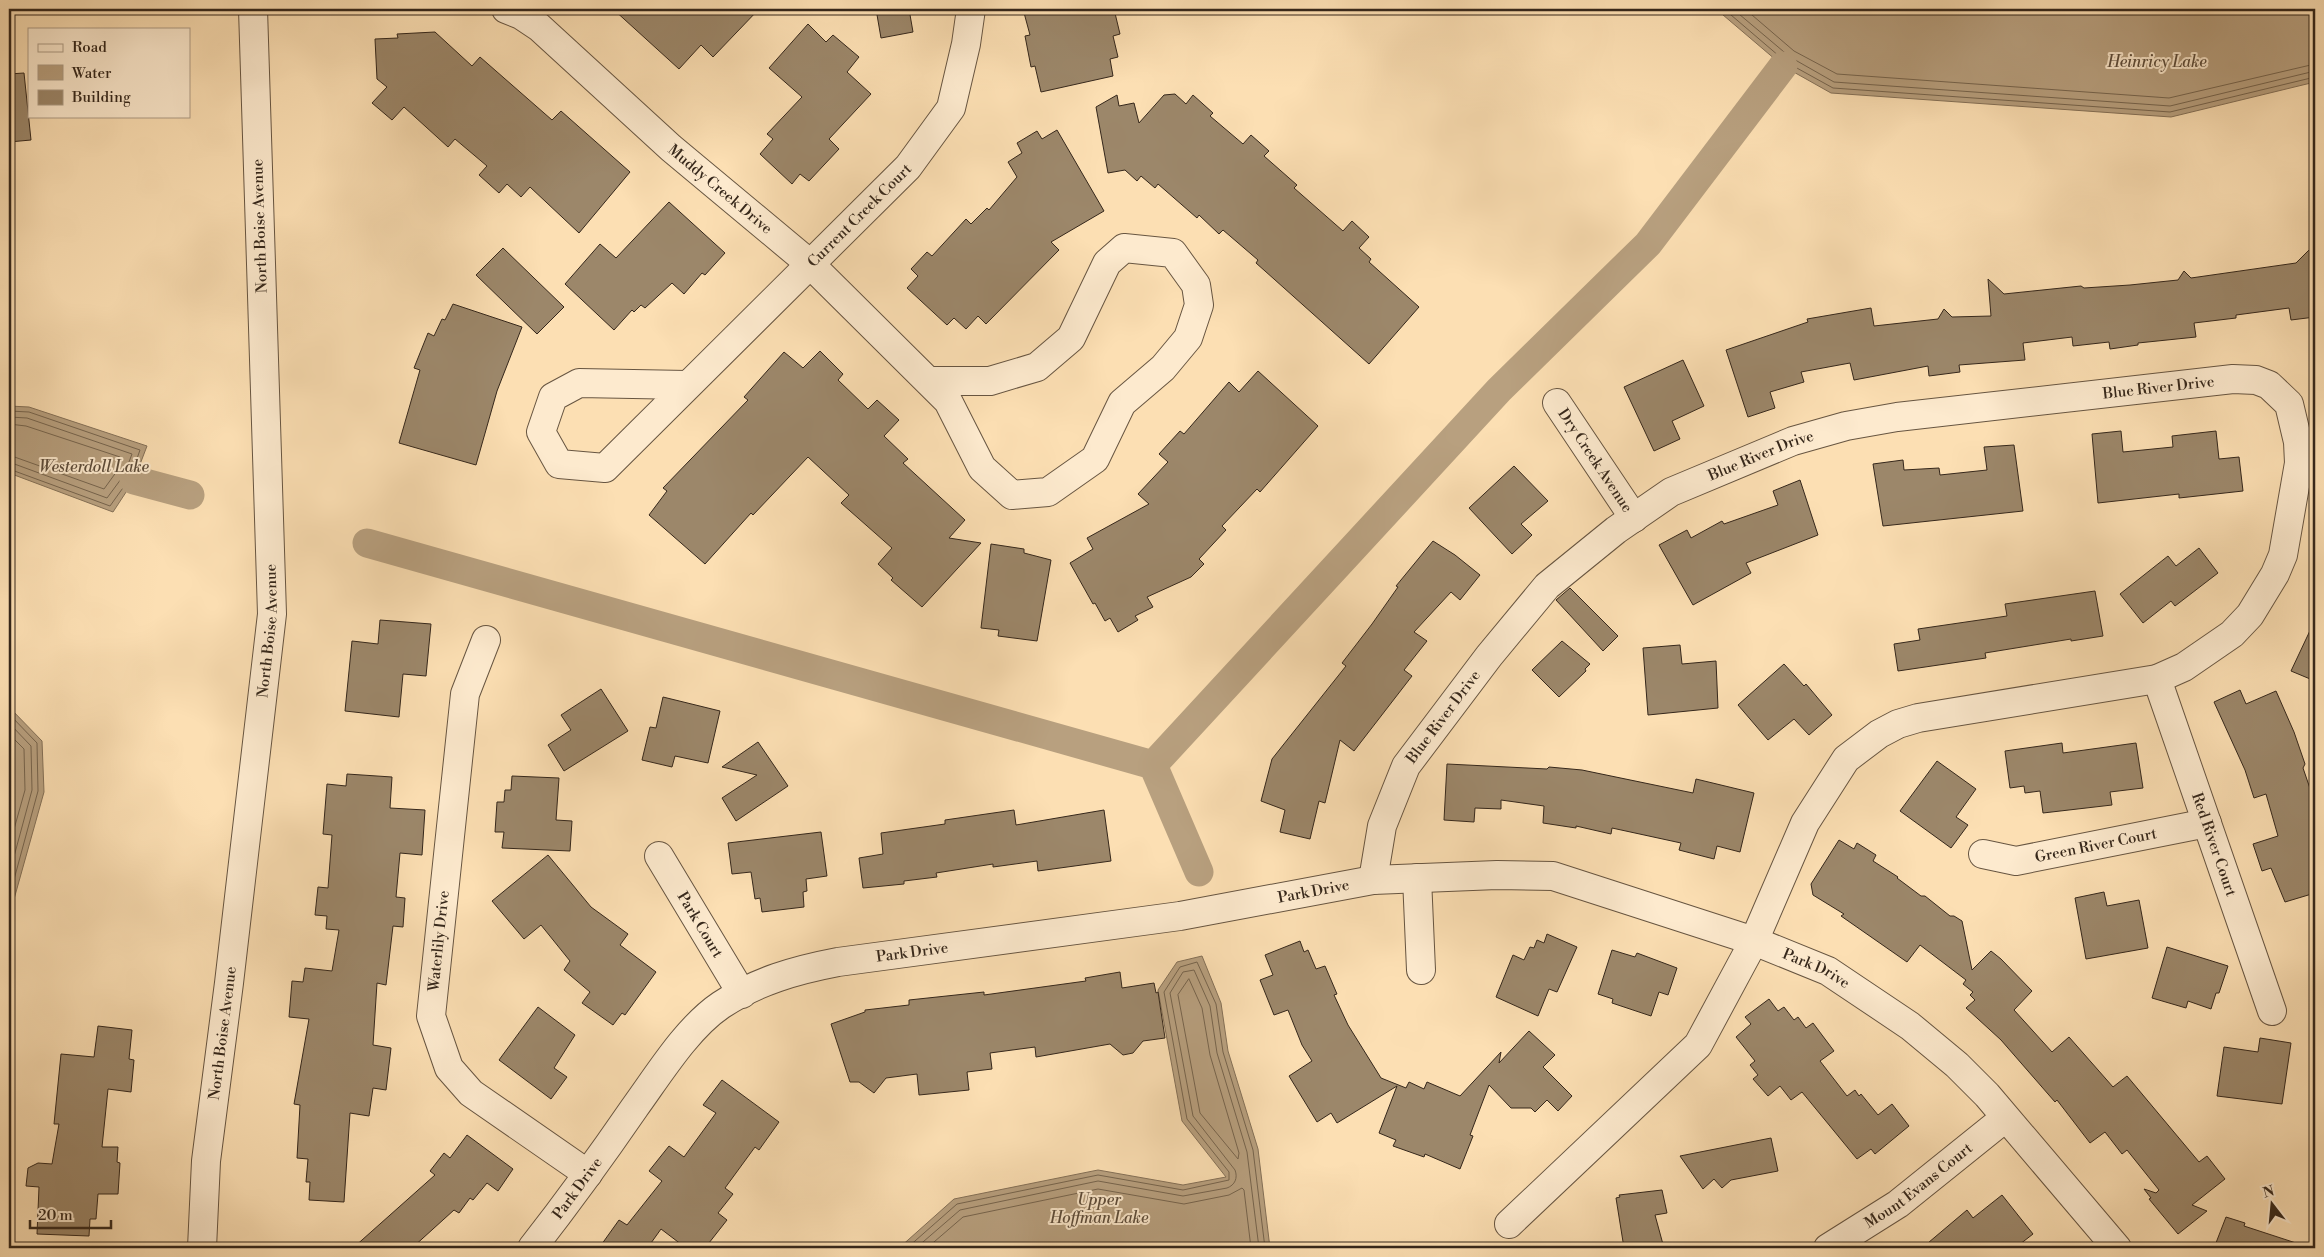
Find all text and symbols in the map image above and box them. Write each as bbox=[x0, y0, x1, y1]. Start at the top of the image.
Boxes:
legend bbox=[28, 28, 190, 118]
text: Road bbox=[72, 38, 107, 57]
water label: Heinricy Lake bbox=[2106, 52, 2207, 72]
text: Water bbox=[71, 64, 112, 83]
text: Building bbox=[71, 88, 131, 107]
street label: Muddy Creek Drive bbox=[664, 140, 776, 238]
street label: North Boise Avenue bbox=[248, 158, 272, 294]
street label: Current Creek Court bbox=[803, 159, 916, 271]
street label: Blue River Drive bbox=[2101, 372, 2215, 403]
street label: Dry Creek Avenue bbox=[1554, 405, 1637, 516]
street label: Blue River Drive bbox=[1704, 426, 1816, 485]
water label: Westerdoll Lake bbox=[39, 457, 150, 477]
street label: North Boise Avenue bbox=[253, 564, 282, 699]
street label: Blue River Drive bbox=[1401, 666, 1484, 768]
street label: Red River Court bbox=[2188, 790, 2241, 899]
street label: Green River Court bbox=[2033, 824, 2159, 867]
street label: Park Drive bbox=[1276, 875, 1351, 907]
street label: Park Court bbox=[673, 888, 728, 962]
street label: Waterlily Drive bbox=[424, 889, 454, 994]
street label: Park Drive bbox=[875, 938, 949, 966]
street label: Park Drive bbox=[1780, 944, 1854, 992]
street label: North Boise Avenue bbox=[204, 965, 240, 1101]
street label: Mount Evans Court bbox=[1861, 1138, 1977, 1232]
street label: Park Drive bbox=[548, 1153, 606, 1223]
north arrow bbox=[2246, 1180, 2296, 1230]
text: N bbox=[2261, 1182, 2276, 1203]
water label: Upper Hoffman Lake bbox=[1049, 1190, 1149, 1228]
scale bar bbox=[30, 1197, 111, 1229]
text: 20 m bbox=[38, 1206, 73, 1225]

